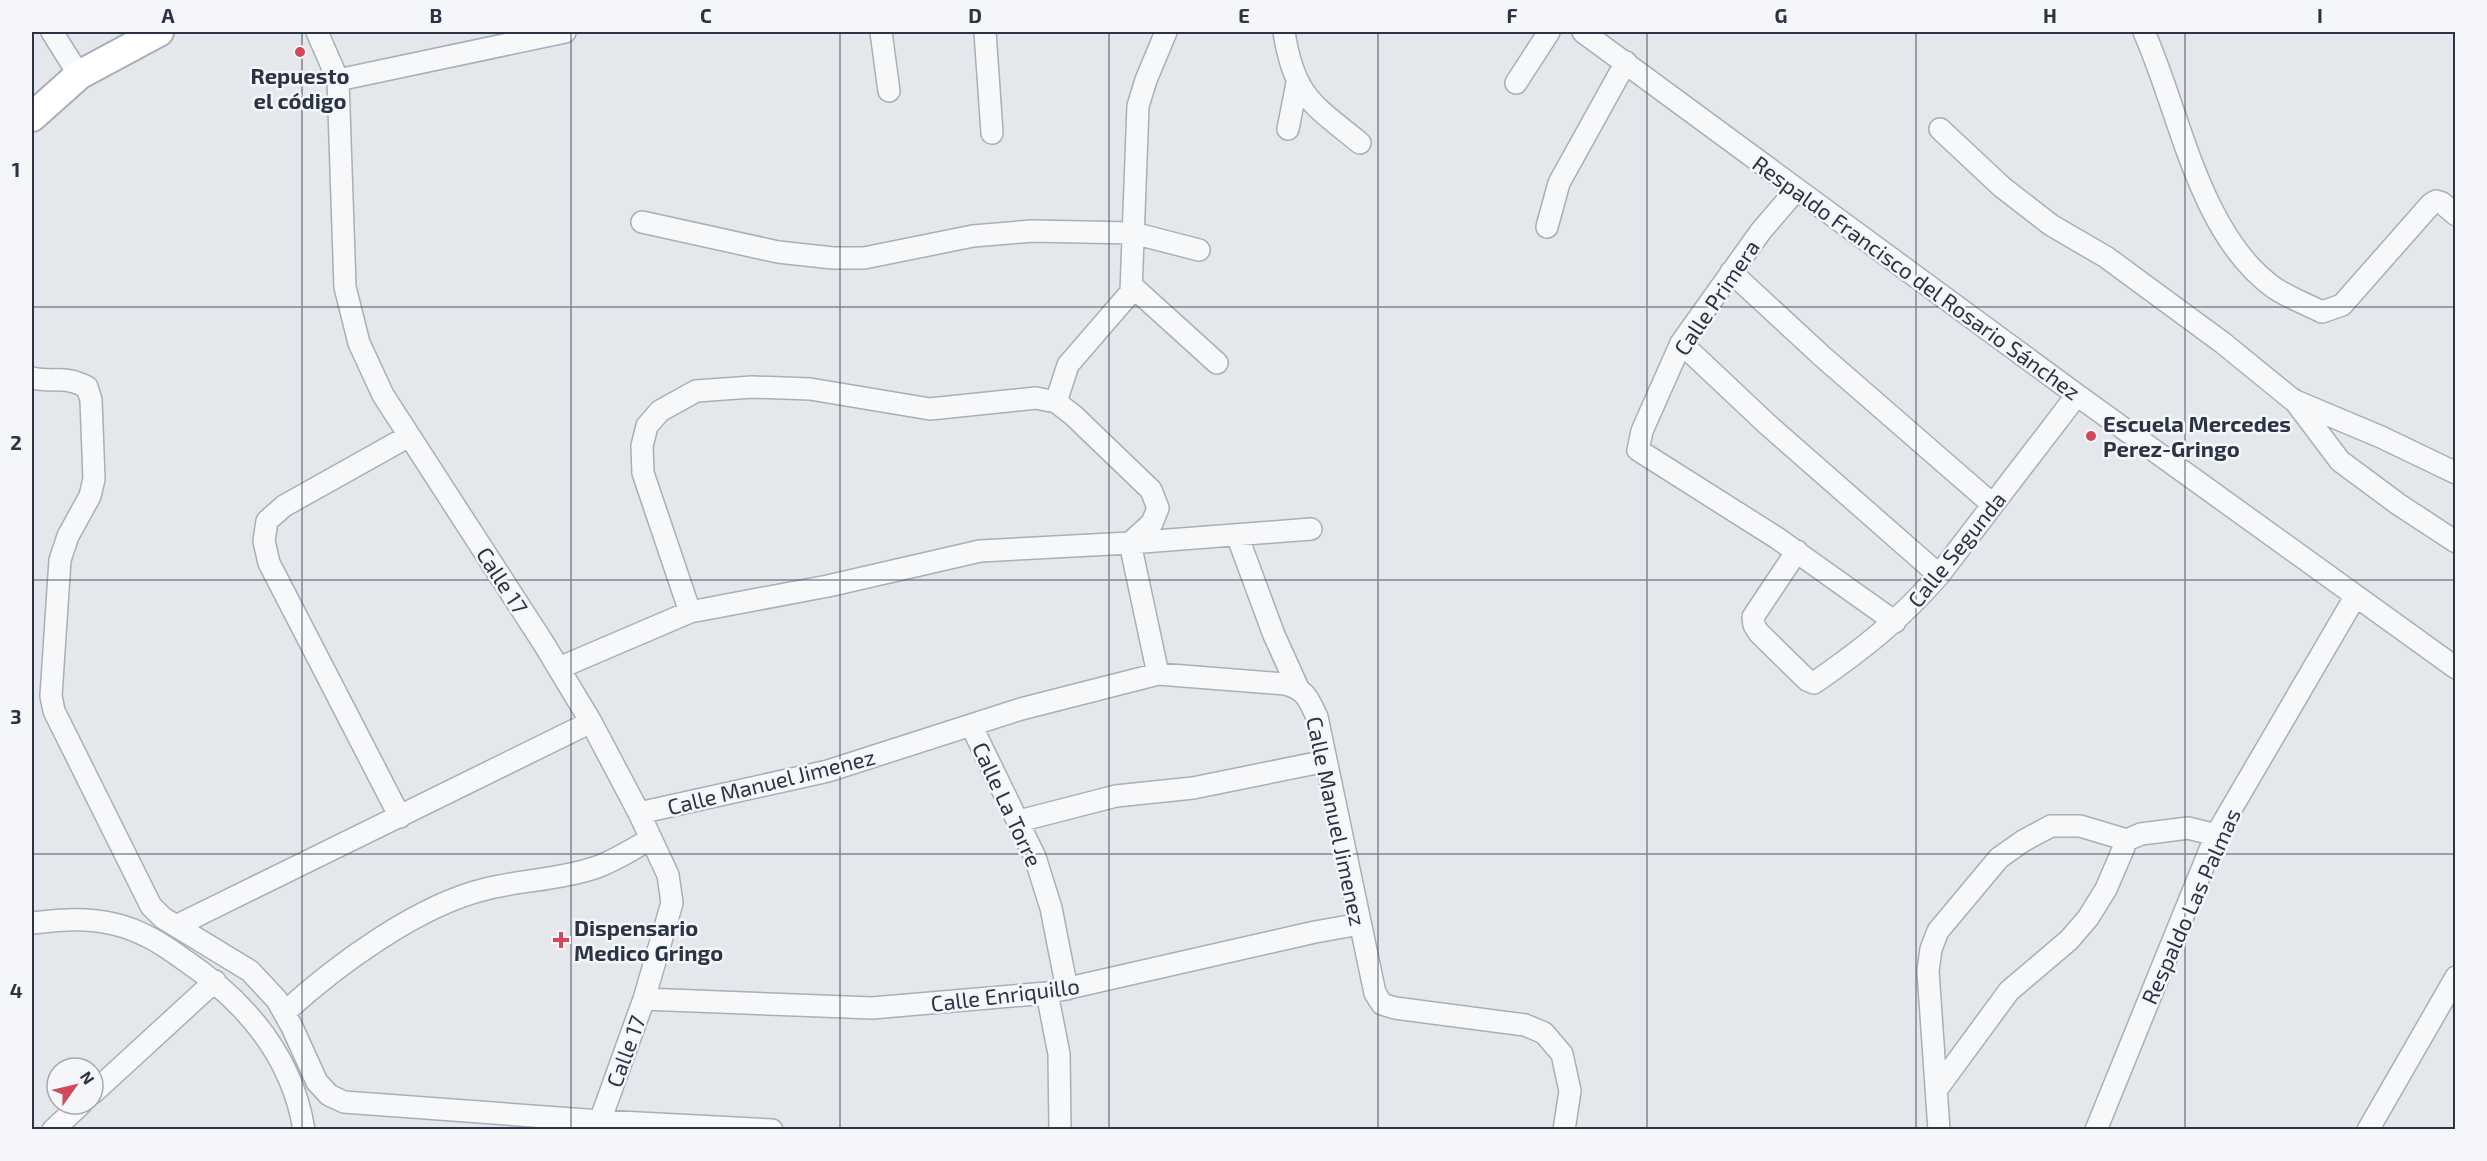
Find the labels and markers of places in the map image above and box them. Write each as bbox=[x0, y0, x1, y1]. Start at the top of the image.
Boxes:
marker: Repuesto el código bbox=[293, 45, 307, 59]
place label: Repuesto el código bbox=[251, 62, 349, 113]
place label: Escuela Mercedes Perez-Gringo bbox=[2103, 410, 2291, 461]
marker: Escuela Mercedes Perez-Gringo bbox=[2084, 429, 2098, 443]
place label: Dispensario Medico Gringo bbox=[574, 914, 723, 965]
marker: Dispensario Medico Gringo bbox=[552, 931, 570, 949]

